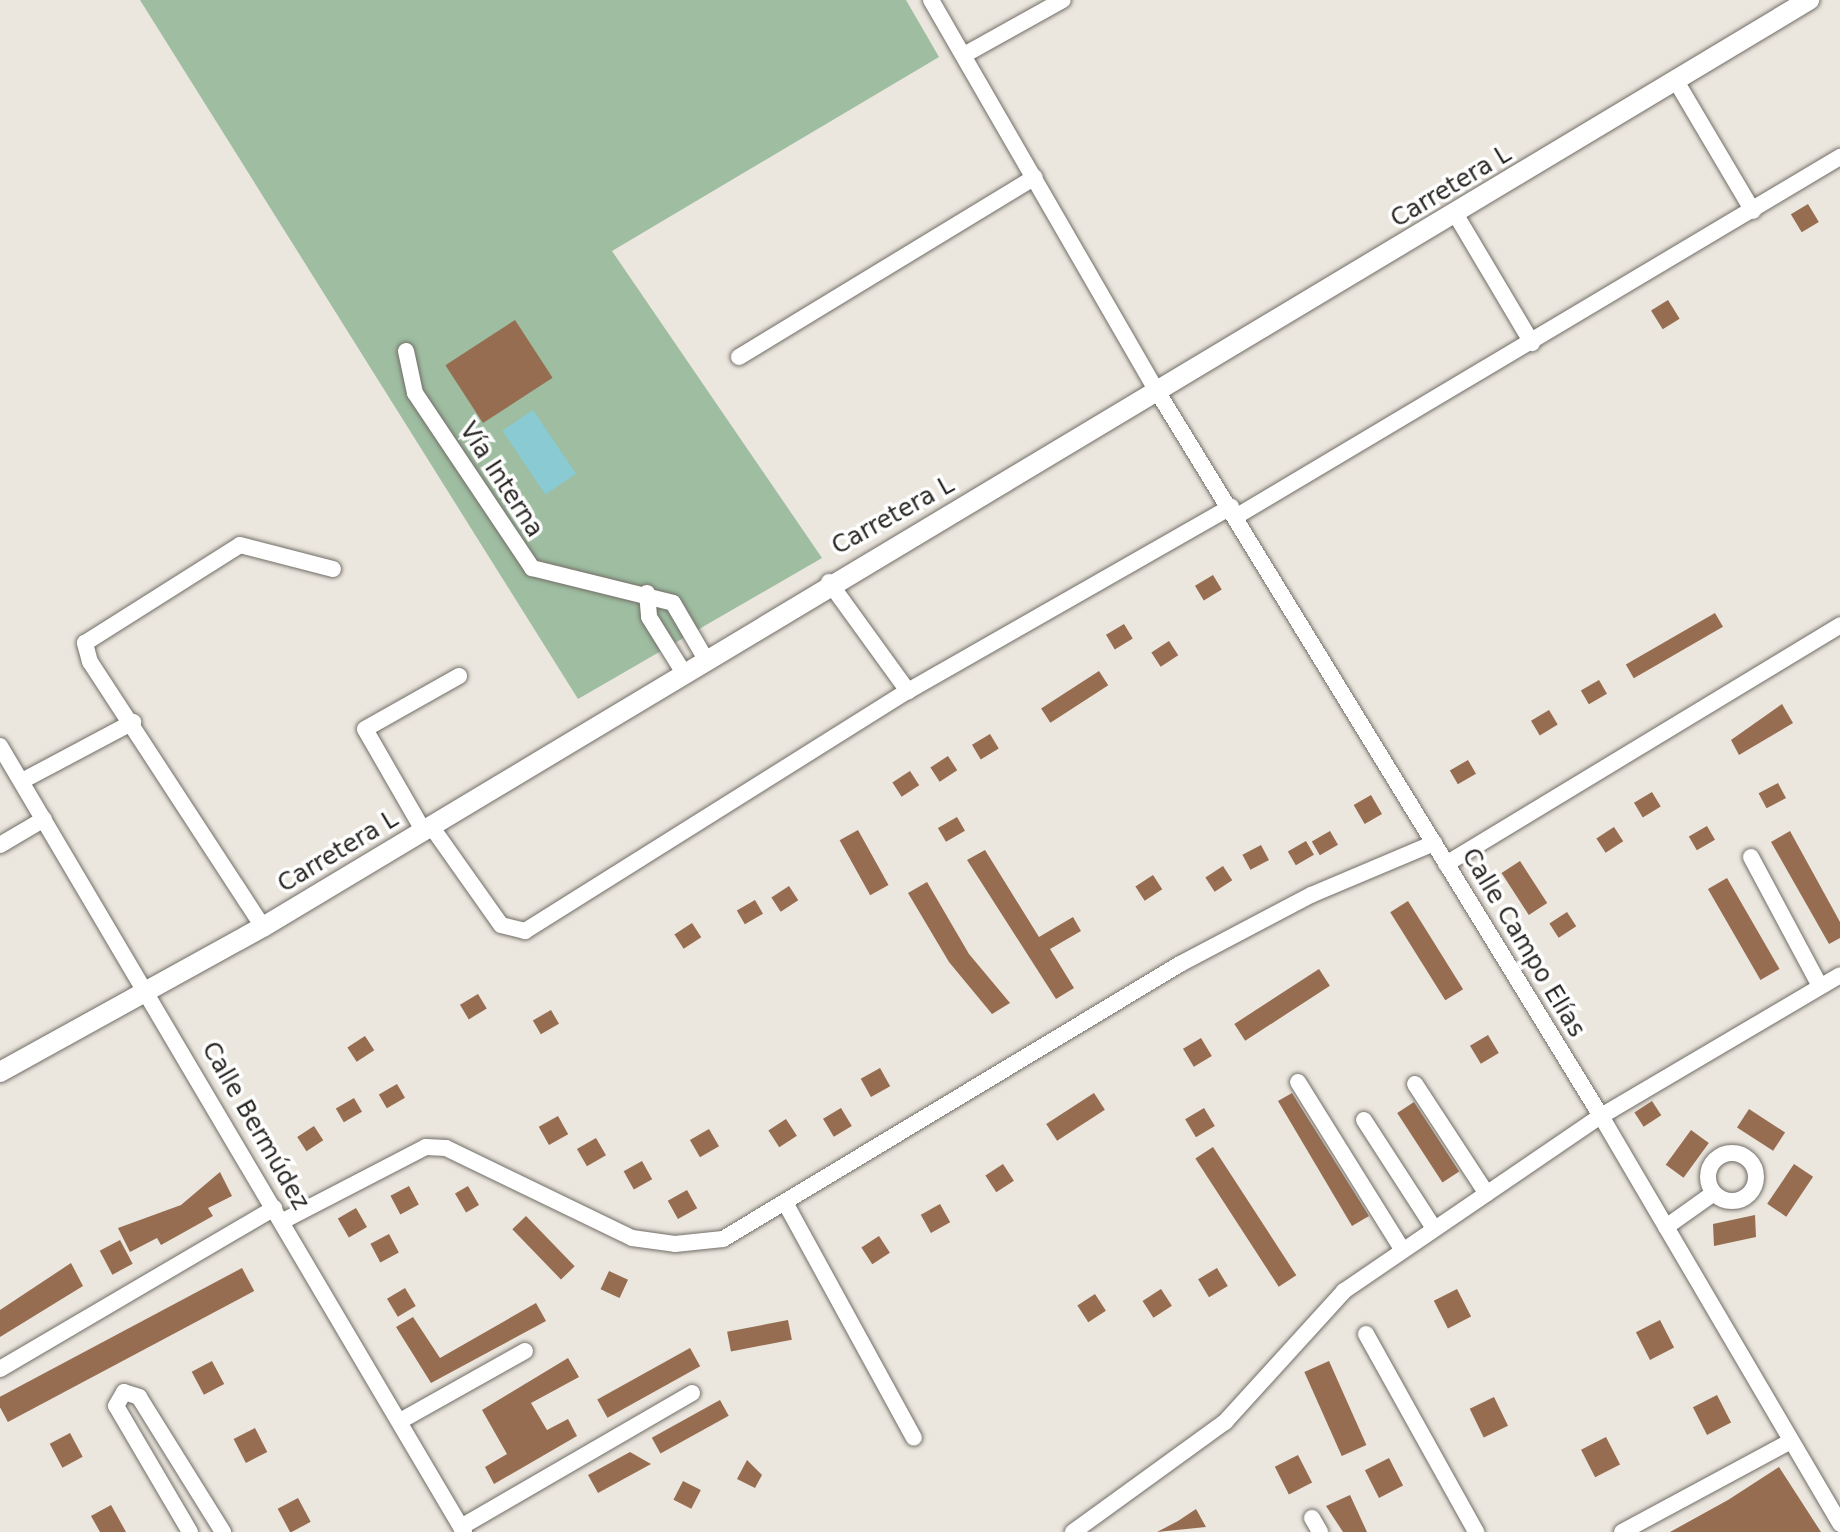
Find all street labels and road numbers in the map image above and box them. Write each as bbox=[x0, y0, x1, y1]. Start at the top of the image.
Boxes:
street label: Carretera L bbox=[1386, 140, 1516, 234]
street label: Vía Interna bbox=[453, 417, 549, 543]
street label: Carretera L bbox=[827, 471, 959, 561]
street label: Carretera L bbox=[273, 805, 403, 899]
street label: Calle Campo Elías bbox=[1455, 843, 1591, 1043]
street label: Calle Bermúdez bbox=[195, 1037, 315, 1215]

